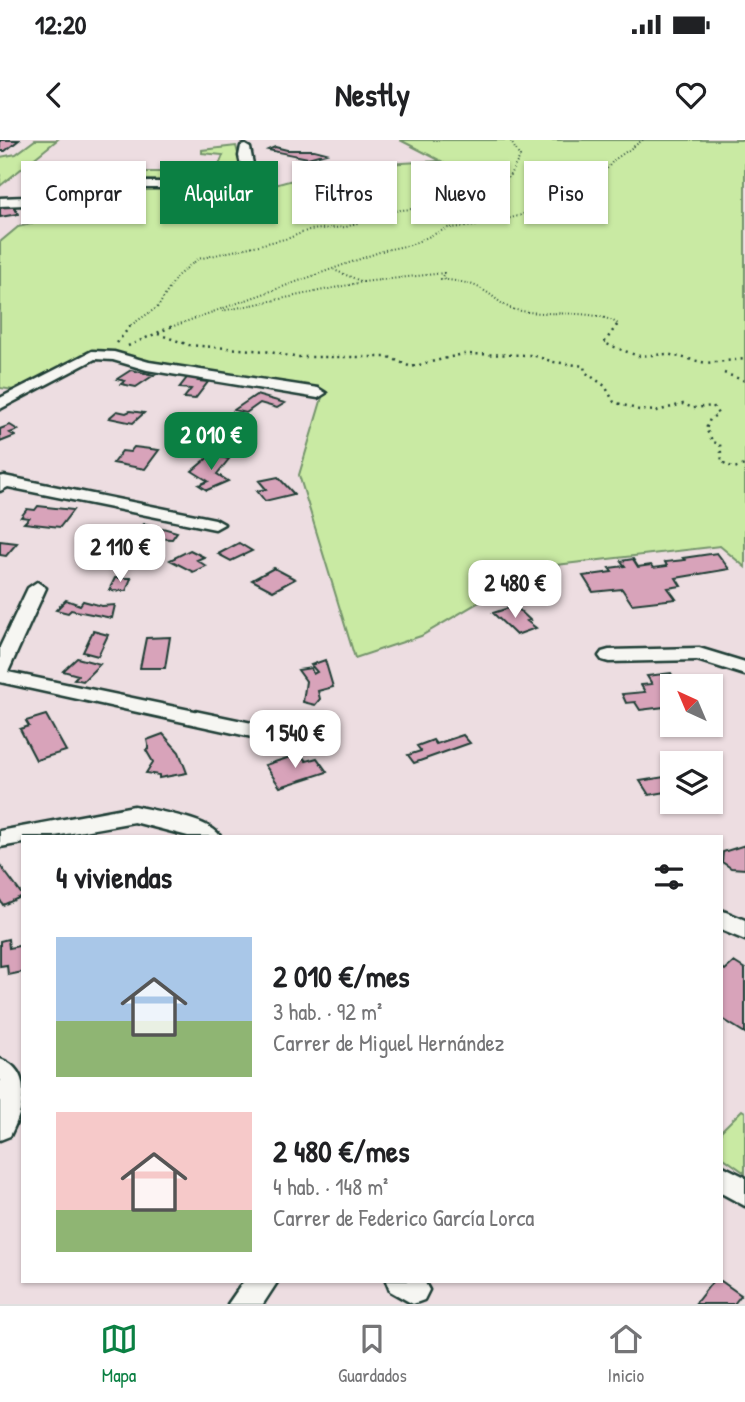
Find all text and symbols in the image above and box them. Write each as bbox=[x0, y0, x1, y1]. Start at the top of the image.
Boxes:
text: 12:20 bbox=[35, 7, 86, 42]
text: Nestly bbox=[335, 73, 410, 116]
icon: back bbox=[35, 76, 73, 114]
icon: heart bbox=[672, 76, 710, 114]
chip: Comprar bbox=[21, 161, 146, 224]
chip: Alquilar bbox=[160, 161, 278, 224]
chip: Filtros bbox=[292, 161, 397, 224]
chip: Nuevo bbox=[411, 161, 510, 224]
chip: Piso bbox=[524, 161, 608, 224]
pin: 2 010 € bbox=[146, 412, 276, 472]
text: 2 010 € bbox=[180, 419, 242, 450]
pin: 2 110 € bbox=[55, 524, 185, 584]
text: 2 110 € bbox=[90, 531, 150, 562]
pin: 2 480 € bbox=[450, 560, 580, 620]
text: 2 480 € bbox=[484, 567, 546, 598]
north arrow bbox=[660, 674, 723, 737]
map controls bbox=[660, 674, 723, 814]
pin: 1 540 € bbox=[230, 710, 360, 770]
text: 1 540 € bbox=[266, 717, 324, 748]
button: layers bbox=[660, 751, 723, 814]
text: 4 viviendas bbox=[56, 857, 172, 897]
icon: filters bbox=[650, 858, 688, 896]
text: 2 010 €/mes bbox=[273, 956, 410, 996]
icon: home bbox=[112, 965, 196, 1049]
text: 3 hab. · 92 m² bbox=[273, 996, 382, 1027]
text: Carrer de Miguel Hernández bbox=[273, 1027, 504, 1058]
text: 2 480 €/mes bbox=[273, 1131, 410, 1171]
icon: home bbox=[112, 1140, 196, 1224]
text: 4 hab. · 148 m² bbox=[273, 1171, 388, 1202]
text: Carrer de Federico García Lorca bbox=[273, 1202, 534, 1233]
tab: Mapa bbox=[100, 1320, 138, 1388]
tab: Guardados bbox=[338, 1320, 407, 1388]
tab: Inicio bbox=[607, 1320, 645, 1388]

